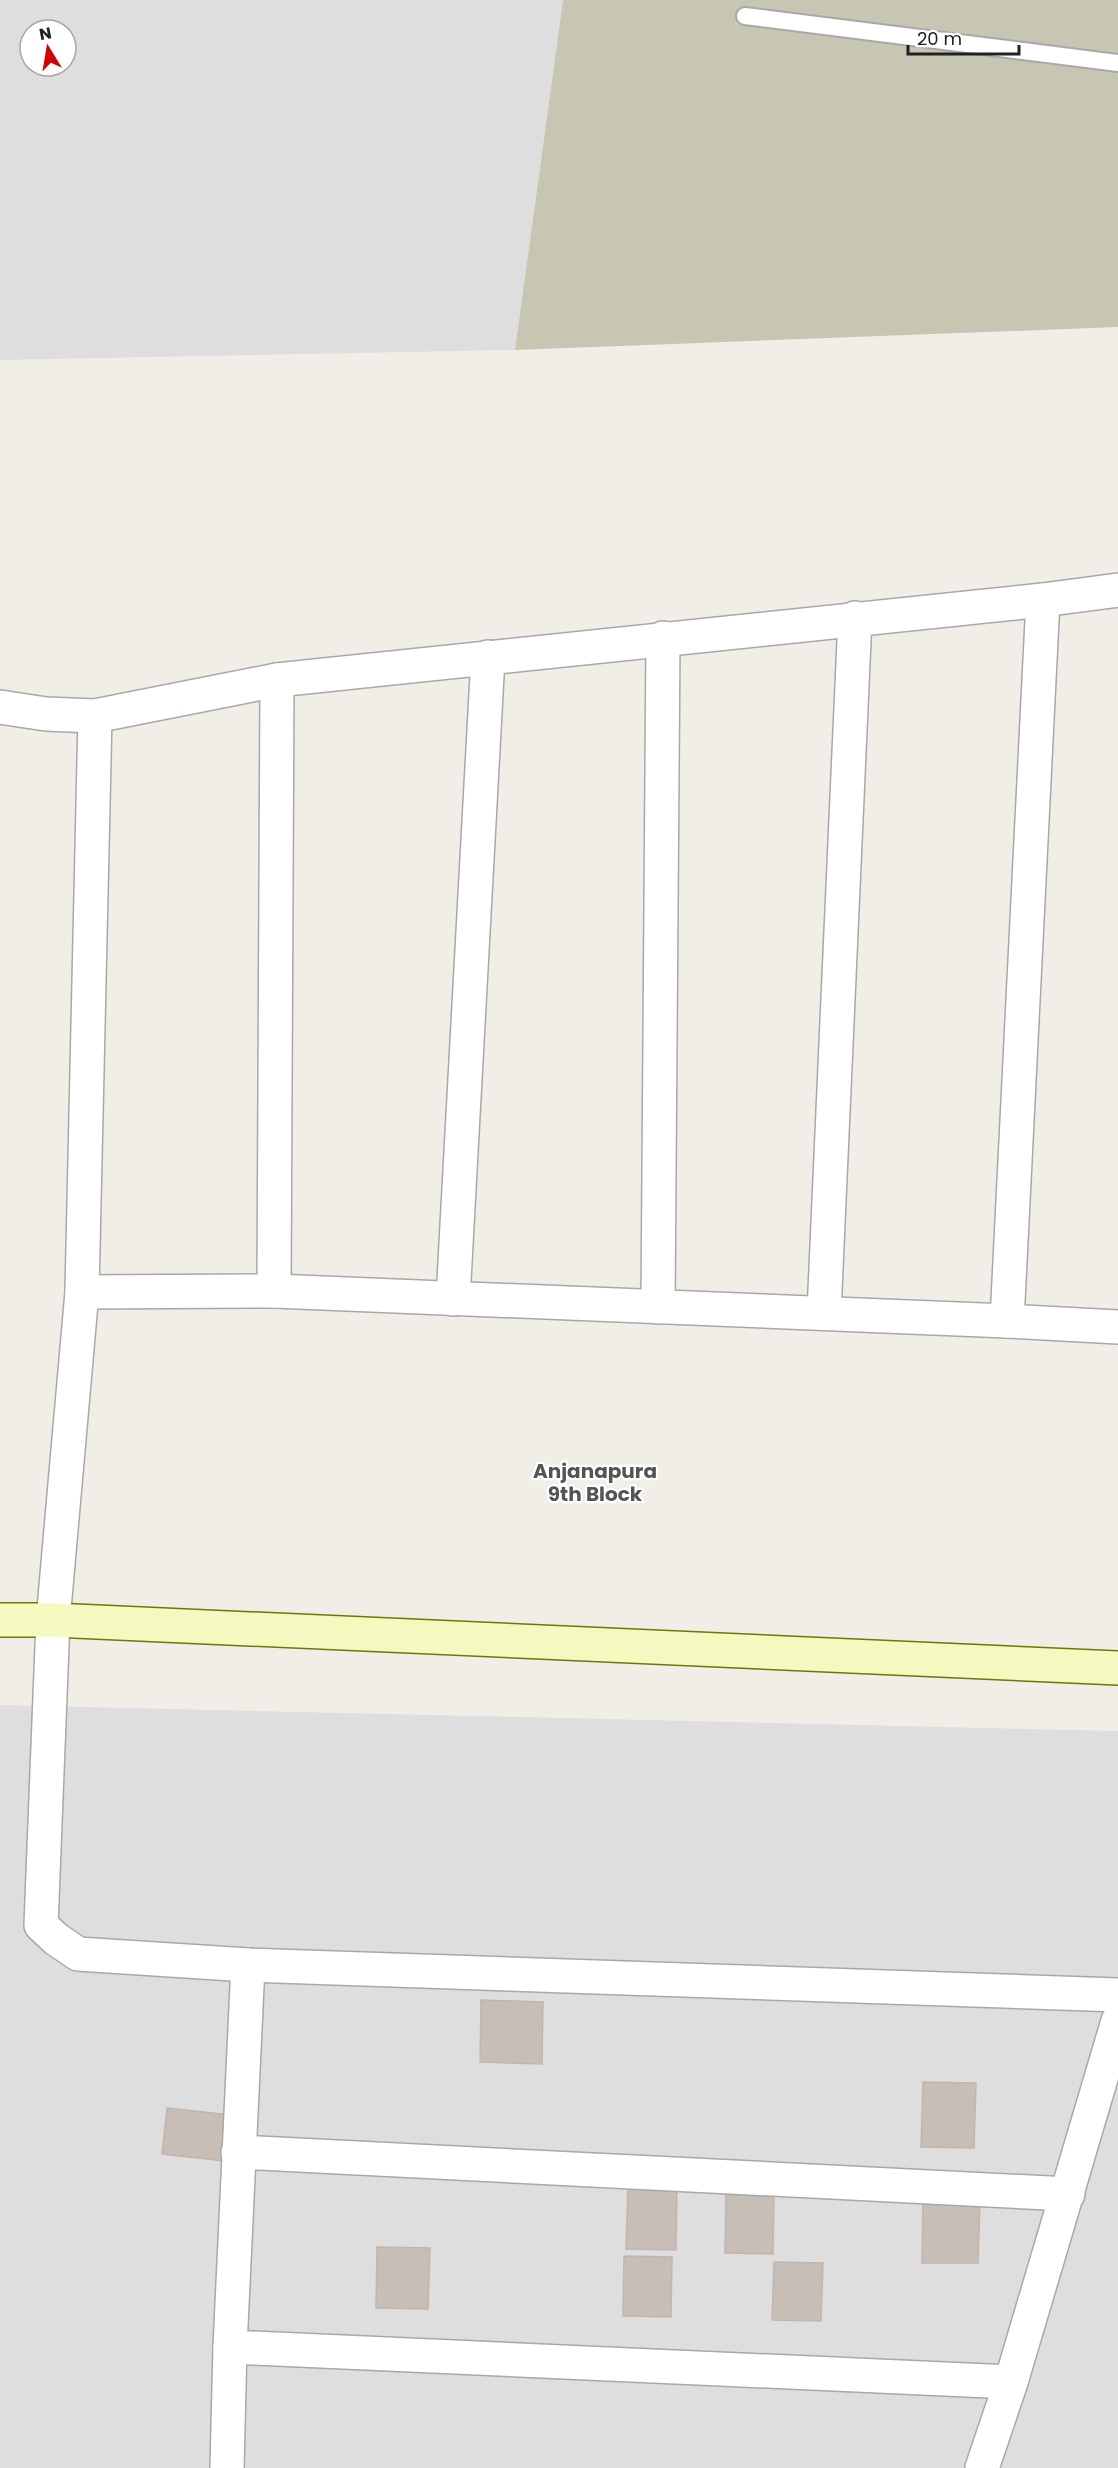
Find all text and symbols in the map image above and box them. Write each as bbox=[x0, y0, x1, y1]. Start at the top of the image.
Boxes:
north arrow bbox=[18, 18, 78, 78]
scale bar bbox=[908, 18, 1019, 56]
text: N bbox=[37, 21, 53, 46]
text: 20 m bbox=[917, 26, 962, 51]
district label: Anjanapura 9th Block bbox=[533, 1457, 657, 1508]

